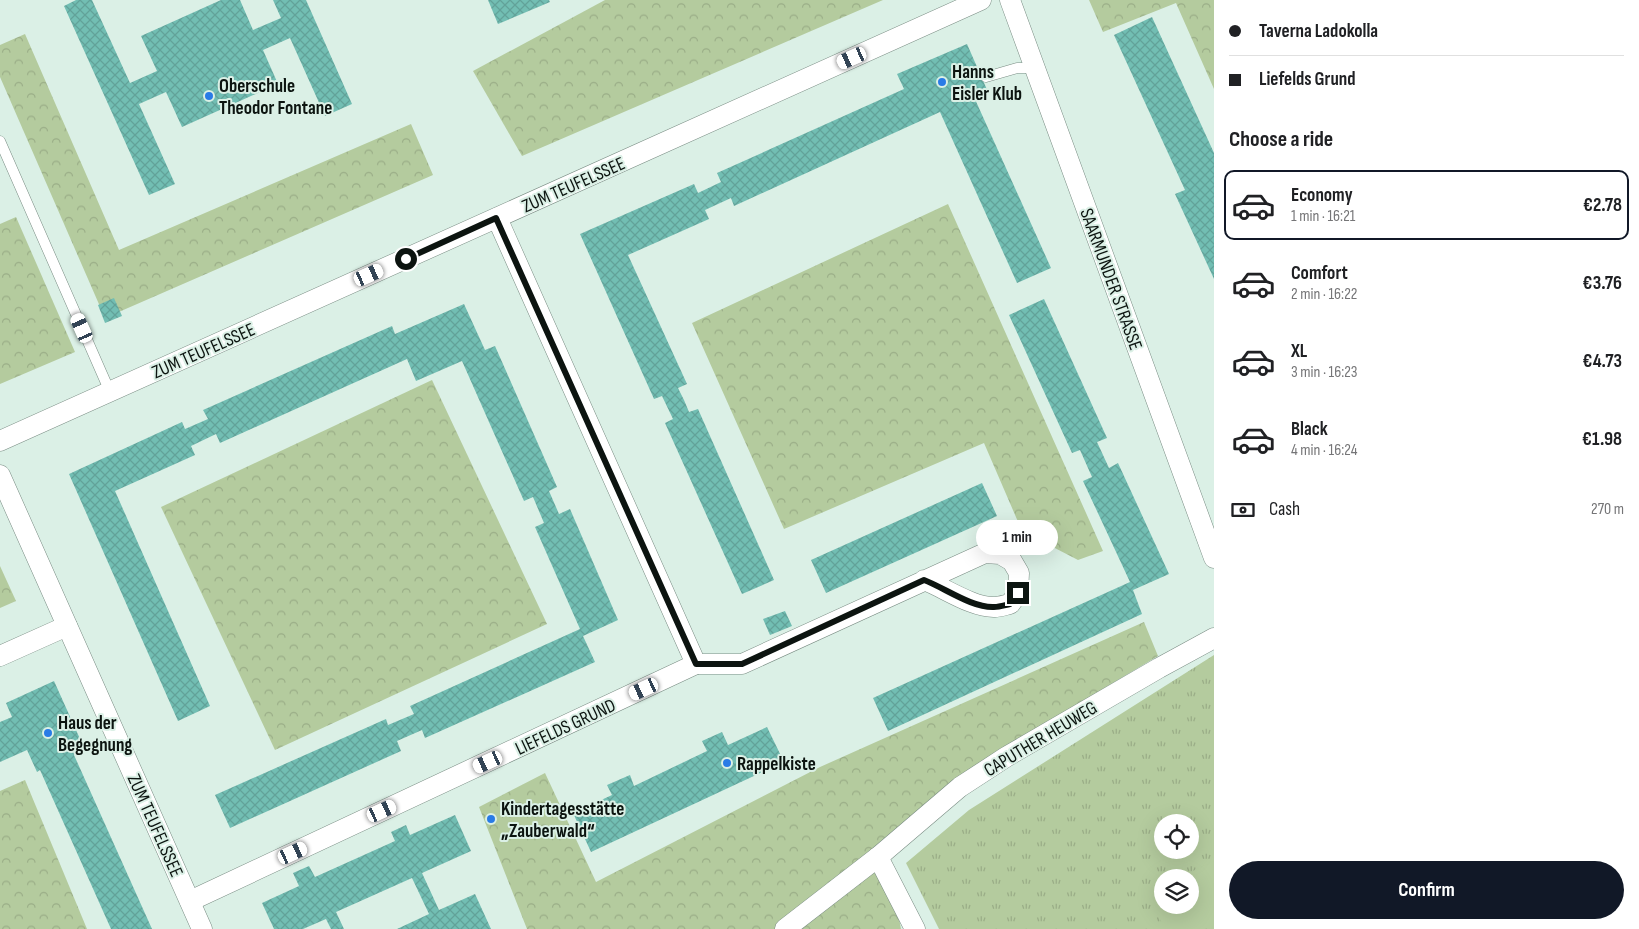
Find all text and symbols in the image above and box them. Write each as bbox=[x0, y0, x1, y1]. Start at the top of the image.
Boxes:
text: Taverna Ladokolla bbox=[1259, 20, 1378, 43]
car bbox=[835, 45, 868, 71]
place label: Hanns Eisler Klub bbox=[952, 61, 1022, 106]
text: Liefelds Grund bbox=[1259, 68, 1355, 91]
place label: Oberschule Theodor Fontane bbox=[219, 75, 332, 120]
marker: Hanns Eisler Klub bbox=[936, 76, 948, 88]
marker: Oberschule Theodor Fontane bbox=[203, 90, 215, 102]
text: Choose a ride bbox=[1229, 126, 1333, 153]
street label: ZUM TEUFELSSEE bbox=[518, 152, 629, 218]
icon: car bbox=[1231, 183, 1276, 228]
text: Economy bbox=[1291, 184, 1353, 207]
text: €2.78 bbox=[1583, 194, 1622, 217]
street label: SAARMUNDER STRASSE bbox=[1074, 206, 1147, 353]
text: 1 min · 16:21 bbox=[1291, 207, 1355, 226]
route start bbox=[395, 248, 417, 270]
icon: car bbox=[1231, 261, 1276, 306]
car bbox=[352, 262, 385, 288]
text: Comfort bbox=[1291, 262, 1348, 285]
text: €3.76 bbox=[1583, 272, 1622, 295]
text: 2 min · 16:22 bbox=[1291, 285, 1357, 304]
car bbox=[69, 311, 94, 345]
street label: ZUM TEUFELSSEE bbox=[148, 318, 259, 384]
icon: car bbox=[1231, 339, 1276, 384]
text: XL bbox=[1291, 340, 1307, 363]
text: €4.73 bbox=[1582, 350, 1622, 373]
text: 3 min · 16:23 bbox=[1291, 363, 1358, 382]
icon: car bbox=[1231, 417, 1276, 462]
text: Black bbox=[1291, 418, 1328, 441]
text: €1.98 bbox=[1582, 428, 1622, 451]
text: 4 min · 16:24 bbox=[1291, 441, 1357, 460]
icon: cash bbox=[1229, 496, 1257, 524]
text: Cash bbox=[1269, 498, 1300, 521]
text: 270 m bbox=[1591, 500, 1624, 519]
callout: 1 min bbox=[977, 520, 1059, 556]
text: 1 min bbox=[1002, 528, 1032, 547]
route end bbox=[1007, 582, 1029, 604]
car bbox=[627, 676, 660, 702]
street label: LIEFELDS GRUND bbox=[512, 694, 619, 761]
street label: CAPUTHER HEUWEG bbox=[980, 696, 1102, 782]
place label: Haus der Begegnung bbox=[58, 712, 132, 757]
marker: Haus der Begegnung bbox=[42, 727, 54, 739]
car bbox=[471, 749, 504, 775]
place label: Rappelkiste bbox=[737, 753, 816, 776]
marker: Rappelkiste bbox=[721, 757, 733, 769]
street label: ZUM TEUFELSSEE bbox=[122, 770, 188, 881]
car bbox=[365, 798, 398, 824]
place label: Kindertagesstätte „Zauberwald“ bbox=[501, 798, 624, 843]
marker: Kindertagesstätte „Zauberwald“ bbox=[485, 813, 497, 825]
map controls bbox=[1154, 814, 1199, 914]
button: locate bbox=[1154, 814, 1199, 859]
car bbox=[276, 840, 309, 866]
button: Confirm bbox=[1229, 861, 1624, 919]
button: layers bbox=[1154, 869, 1199, 914]

